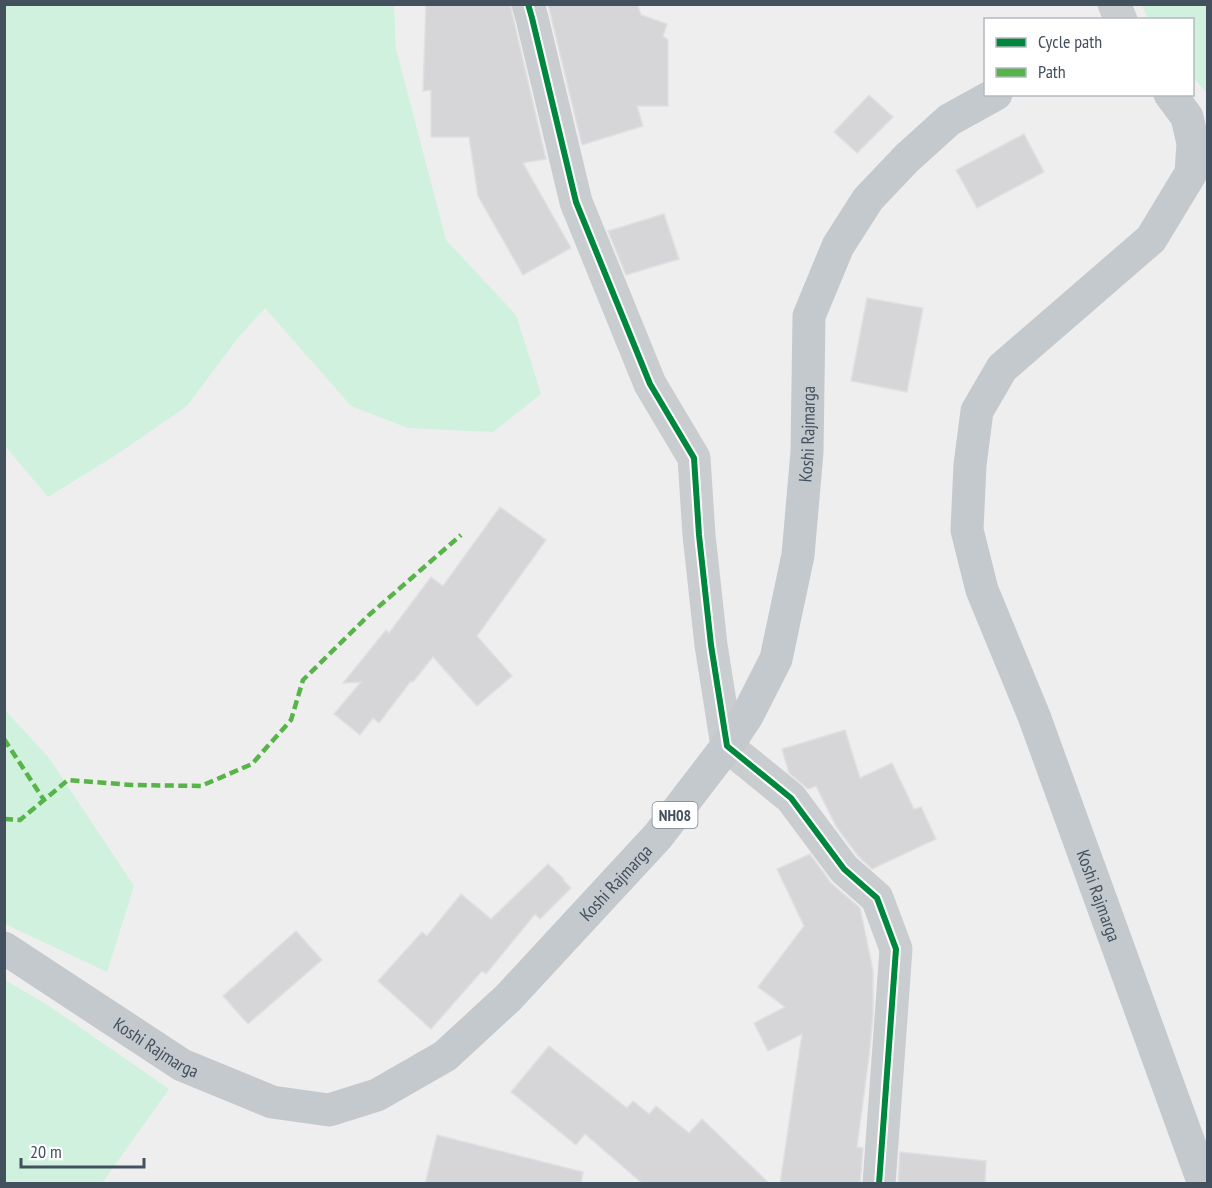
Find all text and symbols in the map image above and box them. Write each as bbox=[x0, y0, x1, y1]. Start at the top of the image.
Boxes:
legend bbox=[984, 18, 1194, 96]
text: Cycle path bbox=[1038, 30, 1102, 53]
text: Path bbox=[1038, 60, 1066, 83]
street label: Koshi Rajmarga bbox=[793, 386, 819, 483]
road number: NH08 bbox=[652, 802, 698, 828]
street label: Koshi Rajmarga bbox=[574, 839, 656, 925]
street label: Koshi Rajmarga bbox=[1072, 846, 1126, 945]
street label: Koshi Rajmarga bbox=[110, 1012, 202, 1082]
scale bar bbox=[21, 1131, 144, 1169]
text: 20 m bbox=[30, 1140, 62, 1163]

